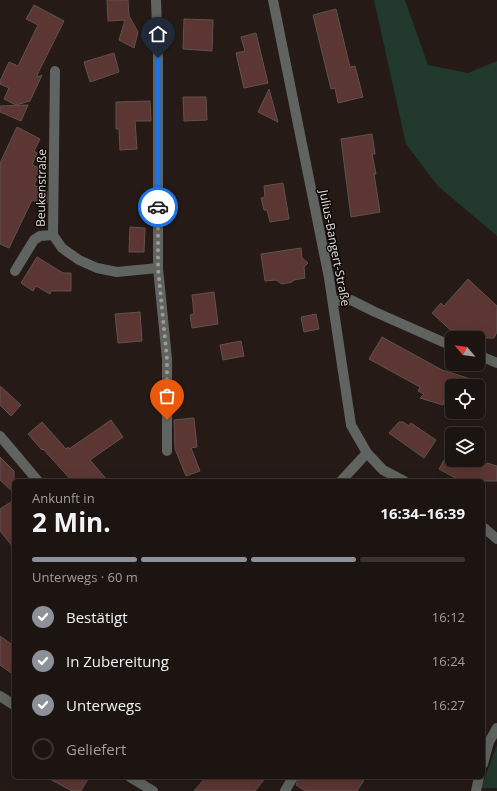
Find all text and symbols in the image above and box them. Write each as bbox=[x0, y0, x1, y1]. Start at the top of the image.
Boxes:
pin bbox=[141, 17, 175, 58]
icon: home bbox=[147, 23, 169, 45]
street label: Beukenstraße bbox=[32, 149, 50, 227]
courier bbox=[138, 187, 178, 227]
street label: Julius-Bangert-Straße bbox=[315, 187, 355, 308]
icon: car bbox=[147, 196, 169, 218]
north arrow bbox=[445, 331, 485, 371]
map controls bbox=[445, 331, 485, 467]
pin bbox=[150, 379, 184, 420]
button: locate bbox=[445, 379, 485, 419]
icon: bag bbox=[156, 385, 178, 407]
button: layers bbox=[445, 427, 485, 467]
text: Ankunft in bbox=[32, 489, 95, 507]
text: 16:34–16:39 bbox=[380, 503, 465, 523]
text: 2 Min. bbox=[32, 504, 111, 540]
text: Unterwegs · 60 m bbox=[32, 568, 138, 586]
icon: check bbox=[32, 606, 54, 628]
text: Bestätigt bbox=[66, 607, 128, 627]
text: 16:12 bbox=[432, 608, 465, 626]
icon: check bbox=[32, 650, 54, 672]
text: In Zubereitung bbox=[66, 651, 169, 671]
text: 16:24 bbox=[432, 652, 465, 670]
icon: check bbox=[32, 694, 54, 716]
text: Unterwegs bbox=[66, 695, 141, 715]
text: 16:27 bbox=[432, 696, 465, 714]
text: Geliefert bbox=[66, 739, 126, 759]

